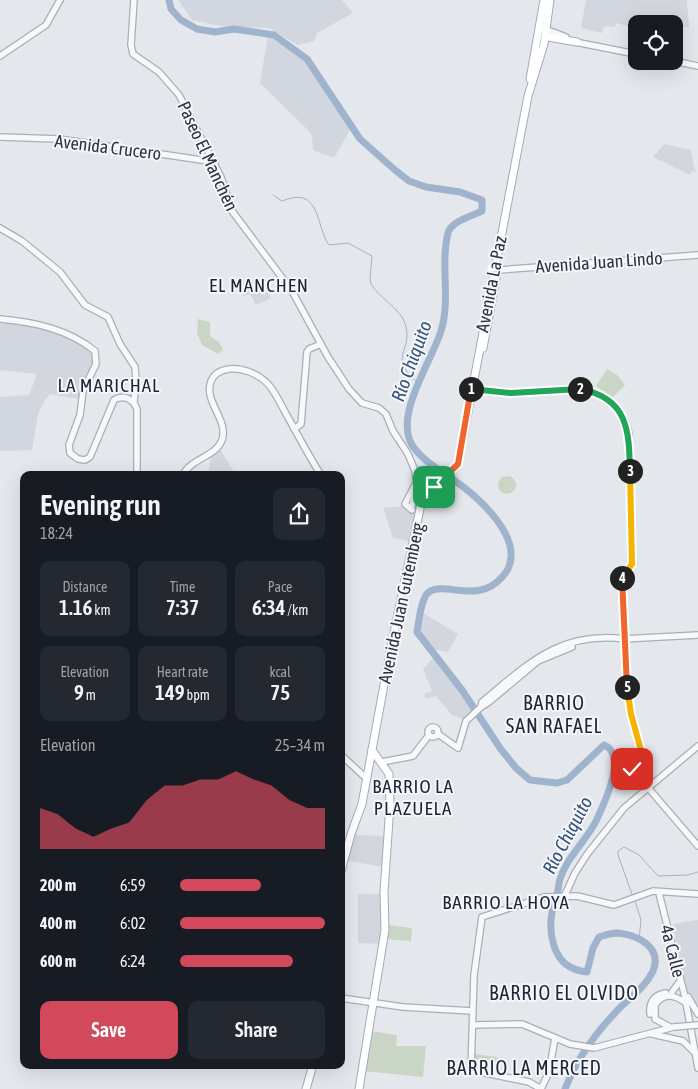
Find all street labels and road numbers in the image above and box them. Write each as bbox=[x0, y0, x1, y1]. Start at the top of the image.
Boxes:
street label: Paseo El Manchén bbox=[173, 98, 243, 214]
street label: Avenida Crucero bbox=[54, 130, 162, 164]
street label: Avenida La Paz bbox=[471, 234, 511, 334]
street label: Avenida Juan Lindo bbox=[535, 247, 663, 277]
street label: Avenida Juan Gutemberg bbox=[374, 520, 428, 685]
street label: 4a Calle bbox=[656, 923, 690, 979]

